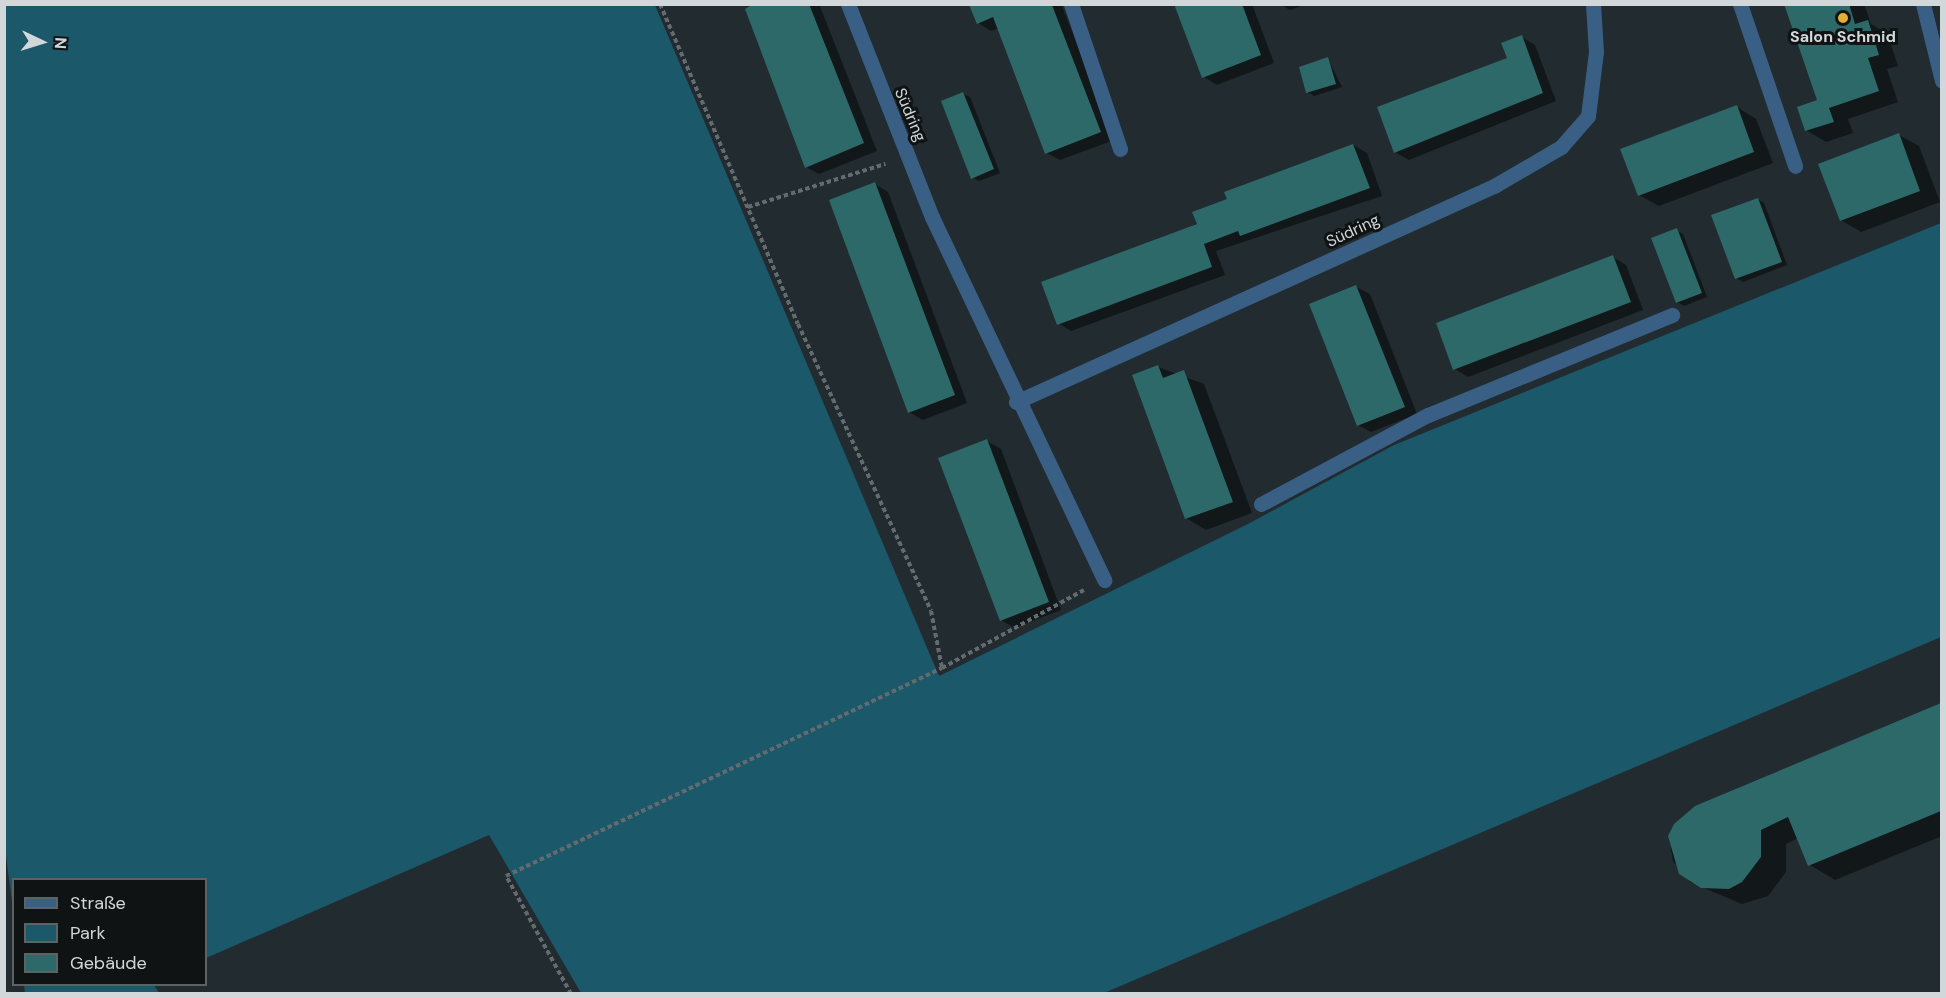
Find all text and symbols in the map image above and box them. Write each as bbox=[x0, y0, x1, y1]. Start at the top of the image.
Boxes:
marker: Salon Schmid bbox=[1836, 11, 1850, 25]
north arrow bbox=[12, 12, 72, 72]
place label: Salon Schmid bbox=[1790, 27, 1896, 47]
text: N bbox=[50, 37, 71, 50]
street label: Südring bbox=[890, 85, 930, 145]
street label: Südring bbox=[1323, 210, 1383, 252]
legend bbox=[12, 878, 207, 986]
text: Straße bbox=[70, 891, 126, 915]
text: Park bbox=[70, 921, 106, 945]
text: Gebäude bbox=[70, 951, 147, 975]

